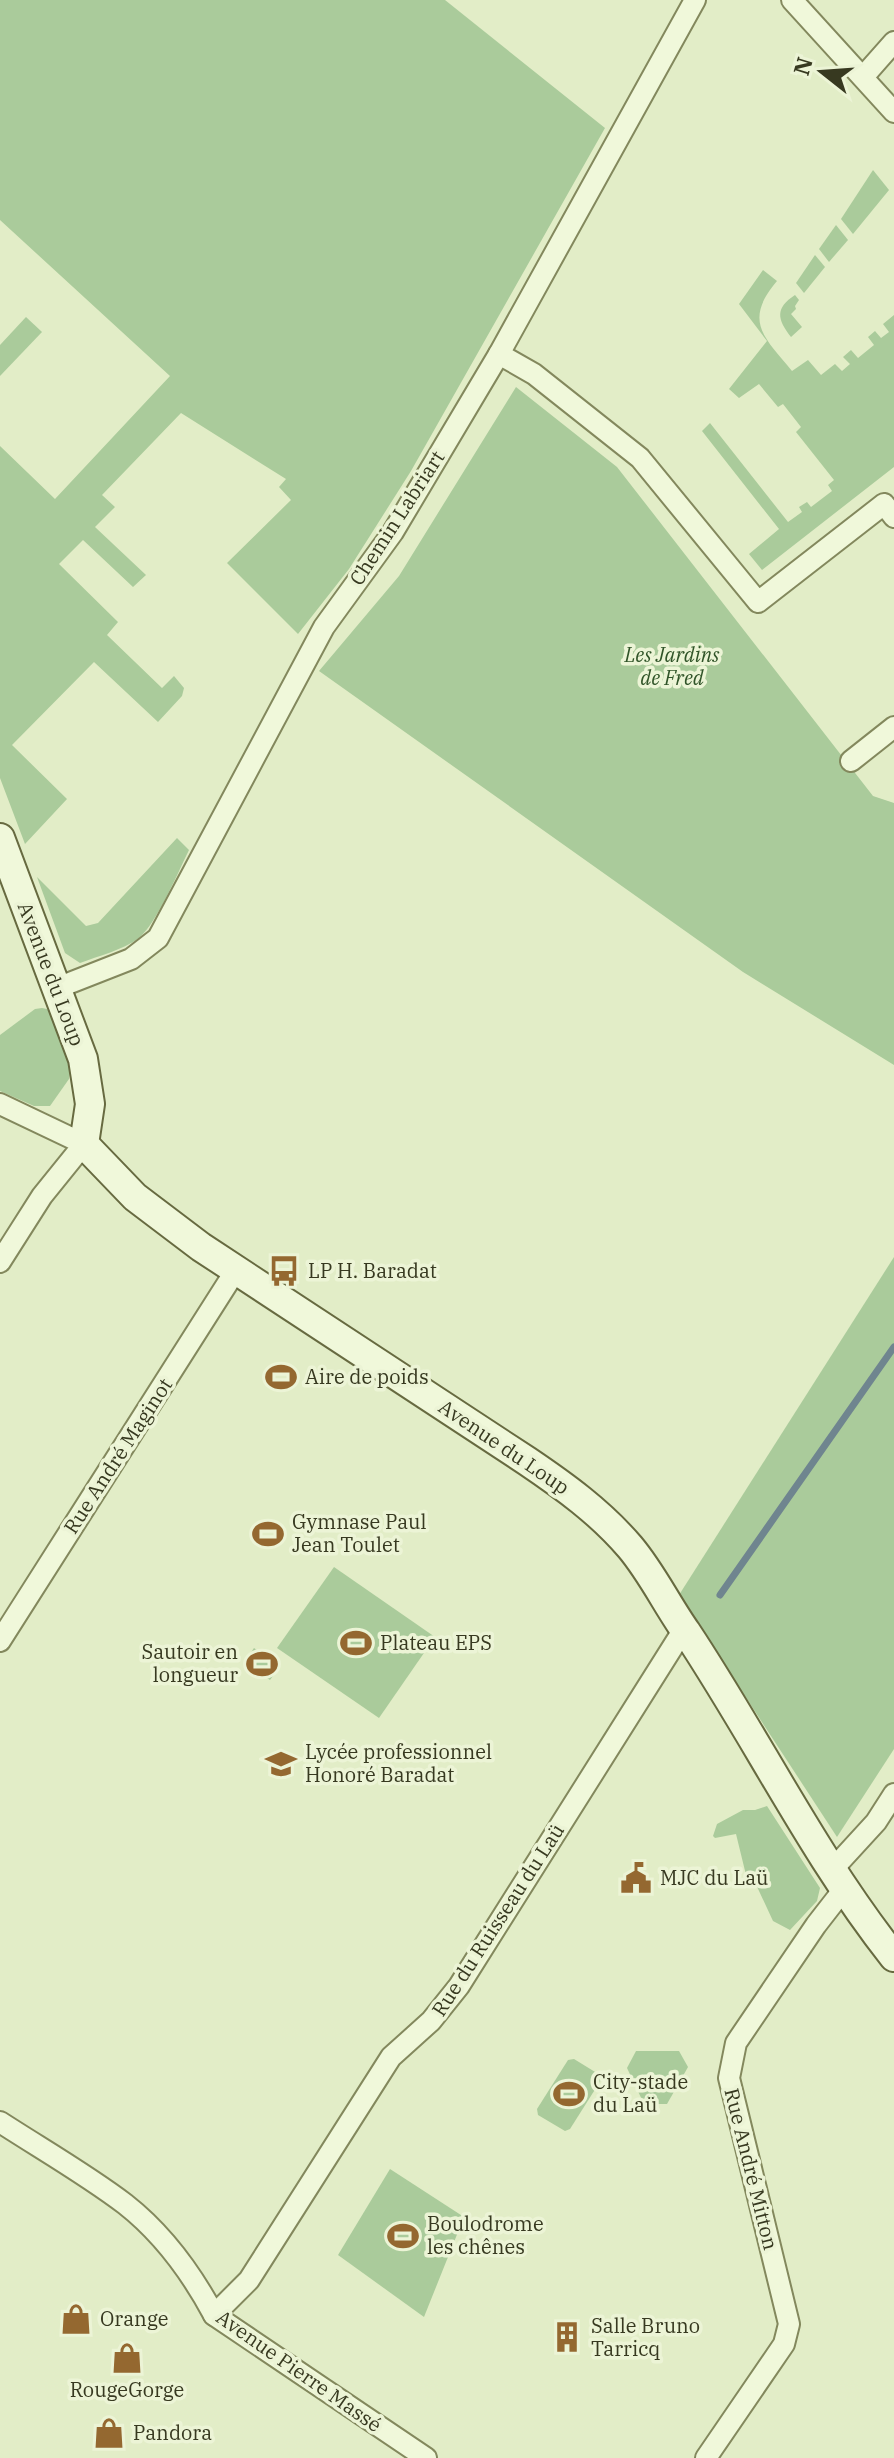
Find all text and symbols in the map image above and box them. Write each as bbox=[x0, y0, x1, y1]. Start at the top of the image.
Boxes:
north arrow bbox=[782, 32, 862, 112]
text: N bbox=[786, 53, 819, 79]
street label: Chemin Labriart bbox=[343, 445, 450, 590]
park label: Les Jardins de Fred bbox=[624, 641, 720, 691]
street label: Avenue du Loup bbox=[12, 898, 91, 1050]
bus stop icon: LP H. Baradat bbox=[267, 1254, 301, 1288]
place label: LP H. Baradat bbox=[308, 1257, 437, 1284]
sports icon: Aire de poids bbox=[264, 1360, 298, 1394]
place label: Aire de poids bbox=[305, 1363, 429, 1390]
street label: Rue André Maginot bbox=[57, 1373, 178, 1539]
street label: Avenue du Loup bbox=[434, 1393, 575, 1500]
place label: Gymnase Paul Jean Toulet bbox=[292, 1508, 426, 1558]
sports icon: Gymnase Paul Jean Toulet bbox=[251, 1517, 285, 1551]
sports icon: Plateau EPS bbox=[339, 1626, 373, 1660]
place label: Plateau EPS bbox=[380, 1629, 492, 1656]
place label: Sautoir en longueur bbox=[141, 1638, 238, 1688]
sports icon: Sautoir en longueur bbox=[245, 1647, 279, 1681]
place label: Lycée professionnel Honoré Baradat bbox=[305, 1738, 492, 1788]
school or university icon: Lycée professionnel Honoré Baradat bbox=[264, 1747, 298, 1781]
street label: Rue du Ruisseau du Laü bbox=[425, 1818, 570, 2021]
public building icon: MJC du Laü bbox=[619, 1861, 653, 1895]
place label: MJC du Laü bbox=[660, 1864, 768, 1891]
place label: City-stade du Laü bbox=[593, 2068, 688, 2118]
sports icon: City-stade du Laü bbox=[552, 2077, 586, 2111]
street label: Rue André Mitton bbox=[718, 2085, 785, 2253]
place label: Boulodrome les chênes bbox=[427, 2210, 544, 2260]
sports icon: Boulodrome les chênes bbox=[386, 2219, 420, 2253]
shop icon: Orange bbox=[59, 2302, 93, 2336]
street label: Avenue Pierre Massé bbox=[211, 2303, 387, 2438]
place label: Orange bbox=[100, 2305, 168, 2332]
place label: Salle Bruno Tarricq bbox=[591, 2312, 700, 2362]
building icon: Salle Bruno Tarricq bbox=[550, 2320, 584, 2354]
shop icon: RougeGorge bbox=[110, 2341, 144, 2375]
place label: RougeGorge bbox=[70, 2376, 184, 2403]
shop icon: Pandora bbox=[92, 2416, 126, 2450]
place label: Pandora bbox=[133, 2419, 212, 2446]

